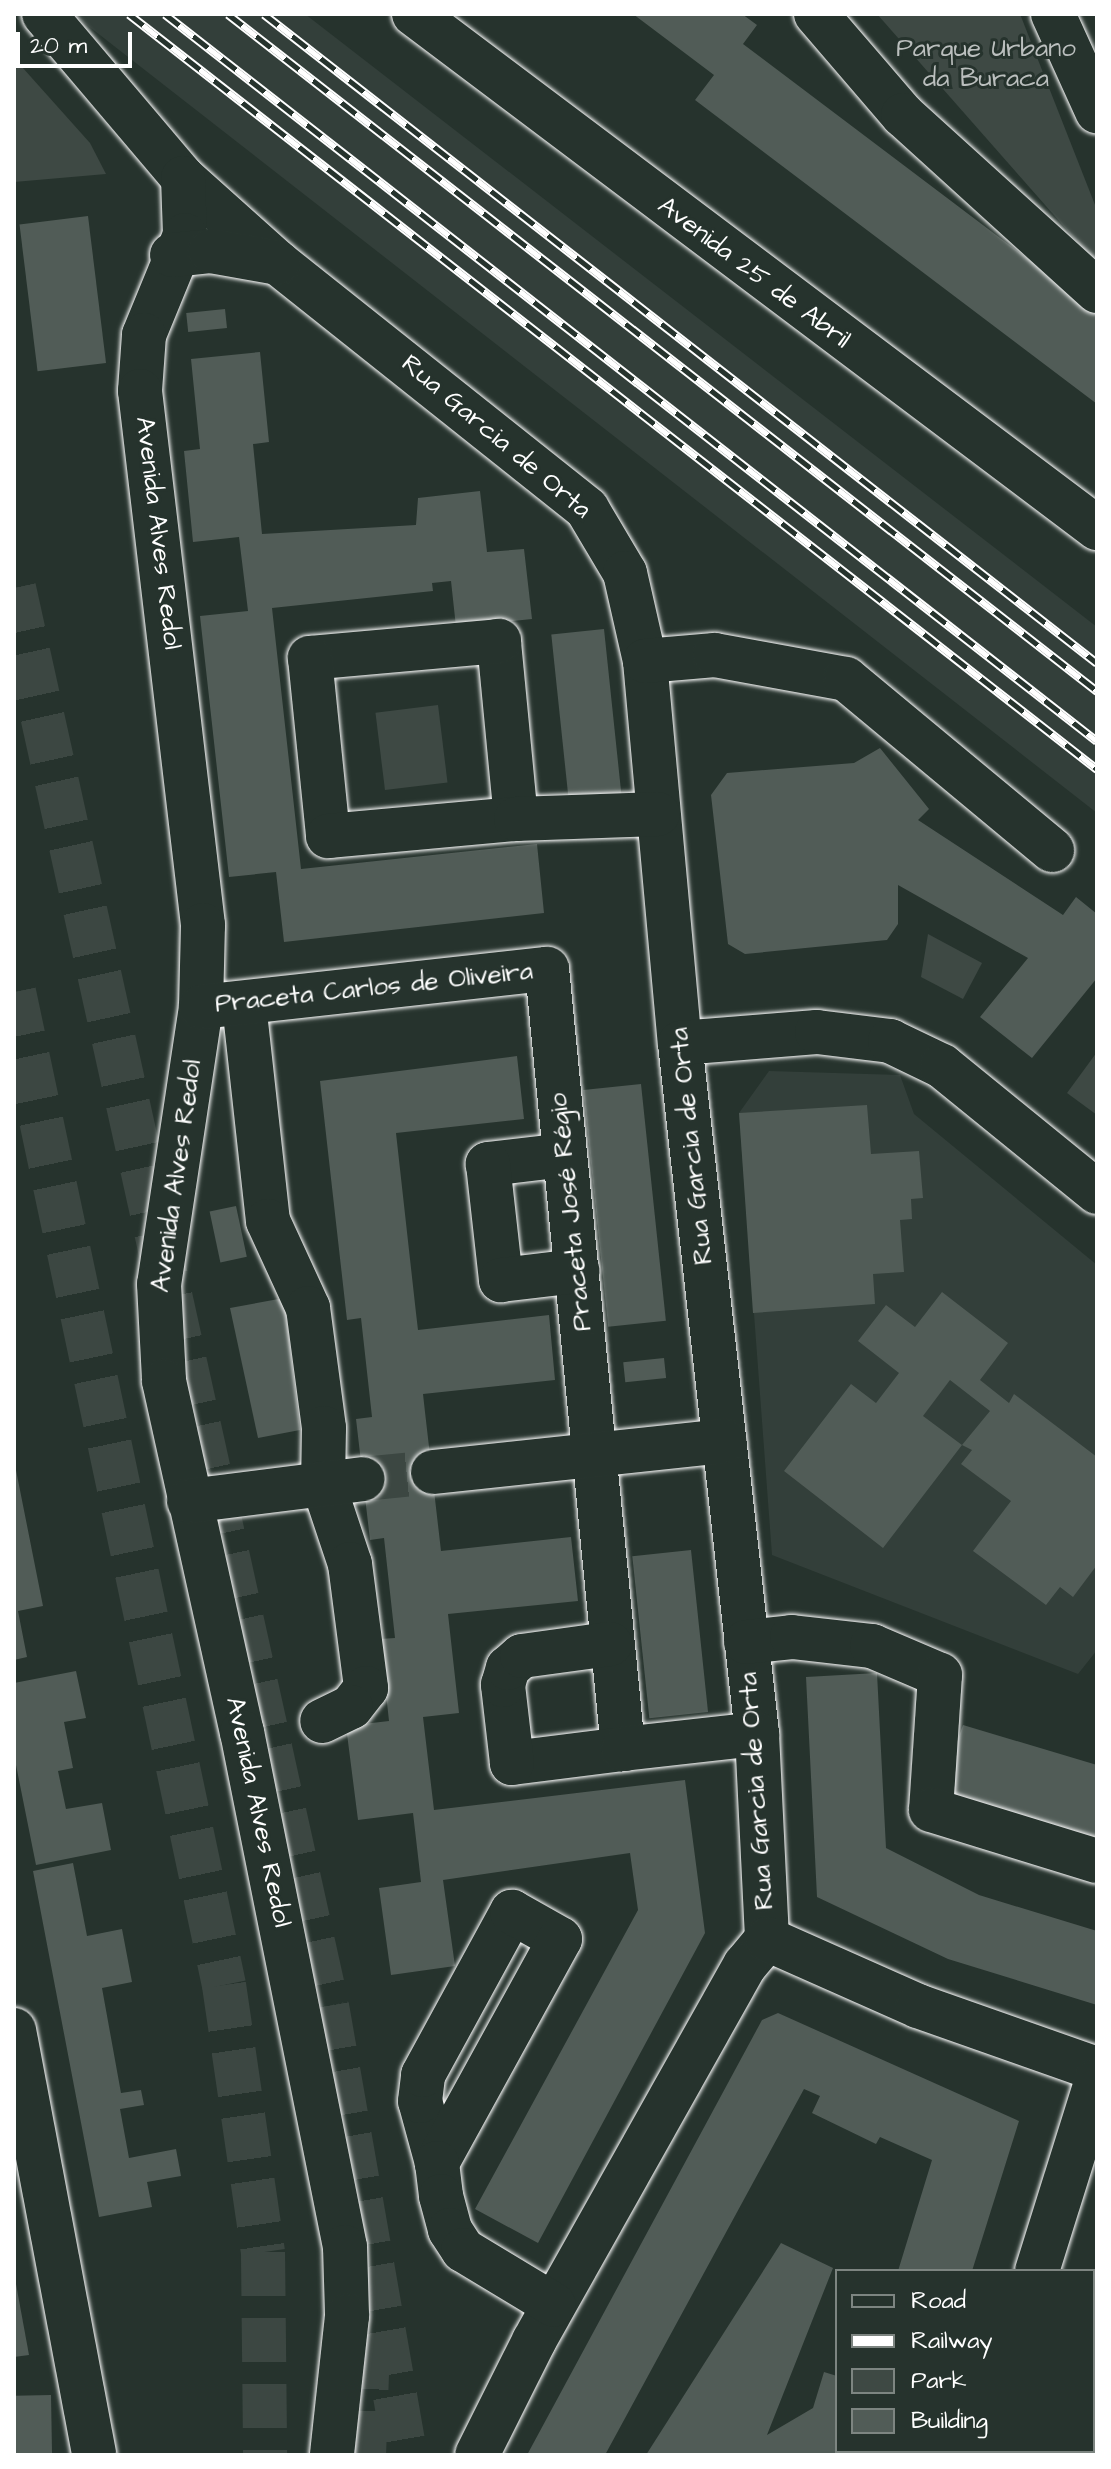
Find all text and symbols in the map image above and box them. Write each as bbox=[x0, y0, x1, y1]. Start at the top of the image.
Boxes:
scale bar bbox=[20, 16, 136, 66]
text: 20 m bbox=[30, 29, 87, 63]
park label: Parque Urbano da Buraca bbox=[896, 33, 1076, 94]
street label: Avenida 25 de Abril bbox=[651, 190, 857, 356]
street label: Rua Garcia de Orta bbox=[395, 348, 597, 526]
street label: Avenida Alves Redol bbox=[128, 415, 188, 651]
street label: Praceta Carlos de Oliveira bbox=[214, 956, 534, 1020]
street label: Rua Garcia de Orta bbox=[664, 1026, 720, 1266]
street label: Avenida Alves Redol bbox=[145, 1058, 209, 1294]
street label: Praceta José Régio bbox=[543, 1091, 599, 1333]
street label: Rua Garcia de Orta bbox=[733, 1671, 781, 1911]
street label: Avenida Alves Redol bbox=[218, 1694, 298, 1930]
legend bbox=[835, 2269, 1095, 2453]
text: Road bbox=[911, 2284, 966, 2318]
text: Railway bbox=[911, 2324, 993, 2358]
text: Park bbox=[911, 2364, 967, 2398]
text: Building bbox=[911, 2404, 988, 2438]

